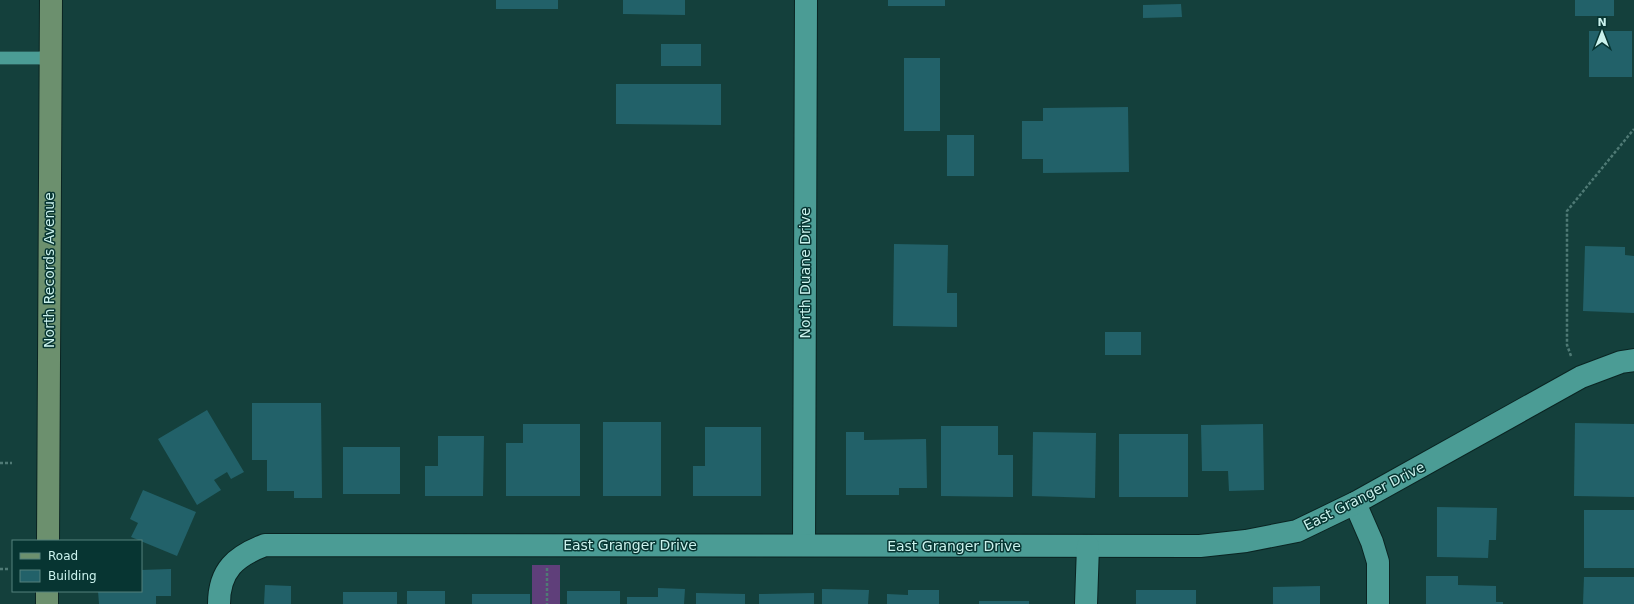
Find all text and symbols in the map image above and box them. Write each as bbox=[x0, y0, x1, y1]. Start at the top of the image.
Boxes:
north arrow bbox=[1582, 12, 1622, 52]
text: N bbox=[1597, 16, 1607, 29]
street label: North Records Avenue bbox=[41, 192, 57, 348]
street label: North Duane Drive bbox=[797, 207, 813, 339]
street label: East Granger Drive bbox=[1301, 459, 1427, 533]
street label: East Granger Drive bbox=[563, 537, 697, 553]
street label: East Granger Drive bbox=[887, 538, 1021, 554]
legend bbox=[12, 540, 142, 592]
text: Road bbox=[48, 549, 78, 563]
text: Building bbox=[48, 569, 97, 583]

